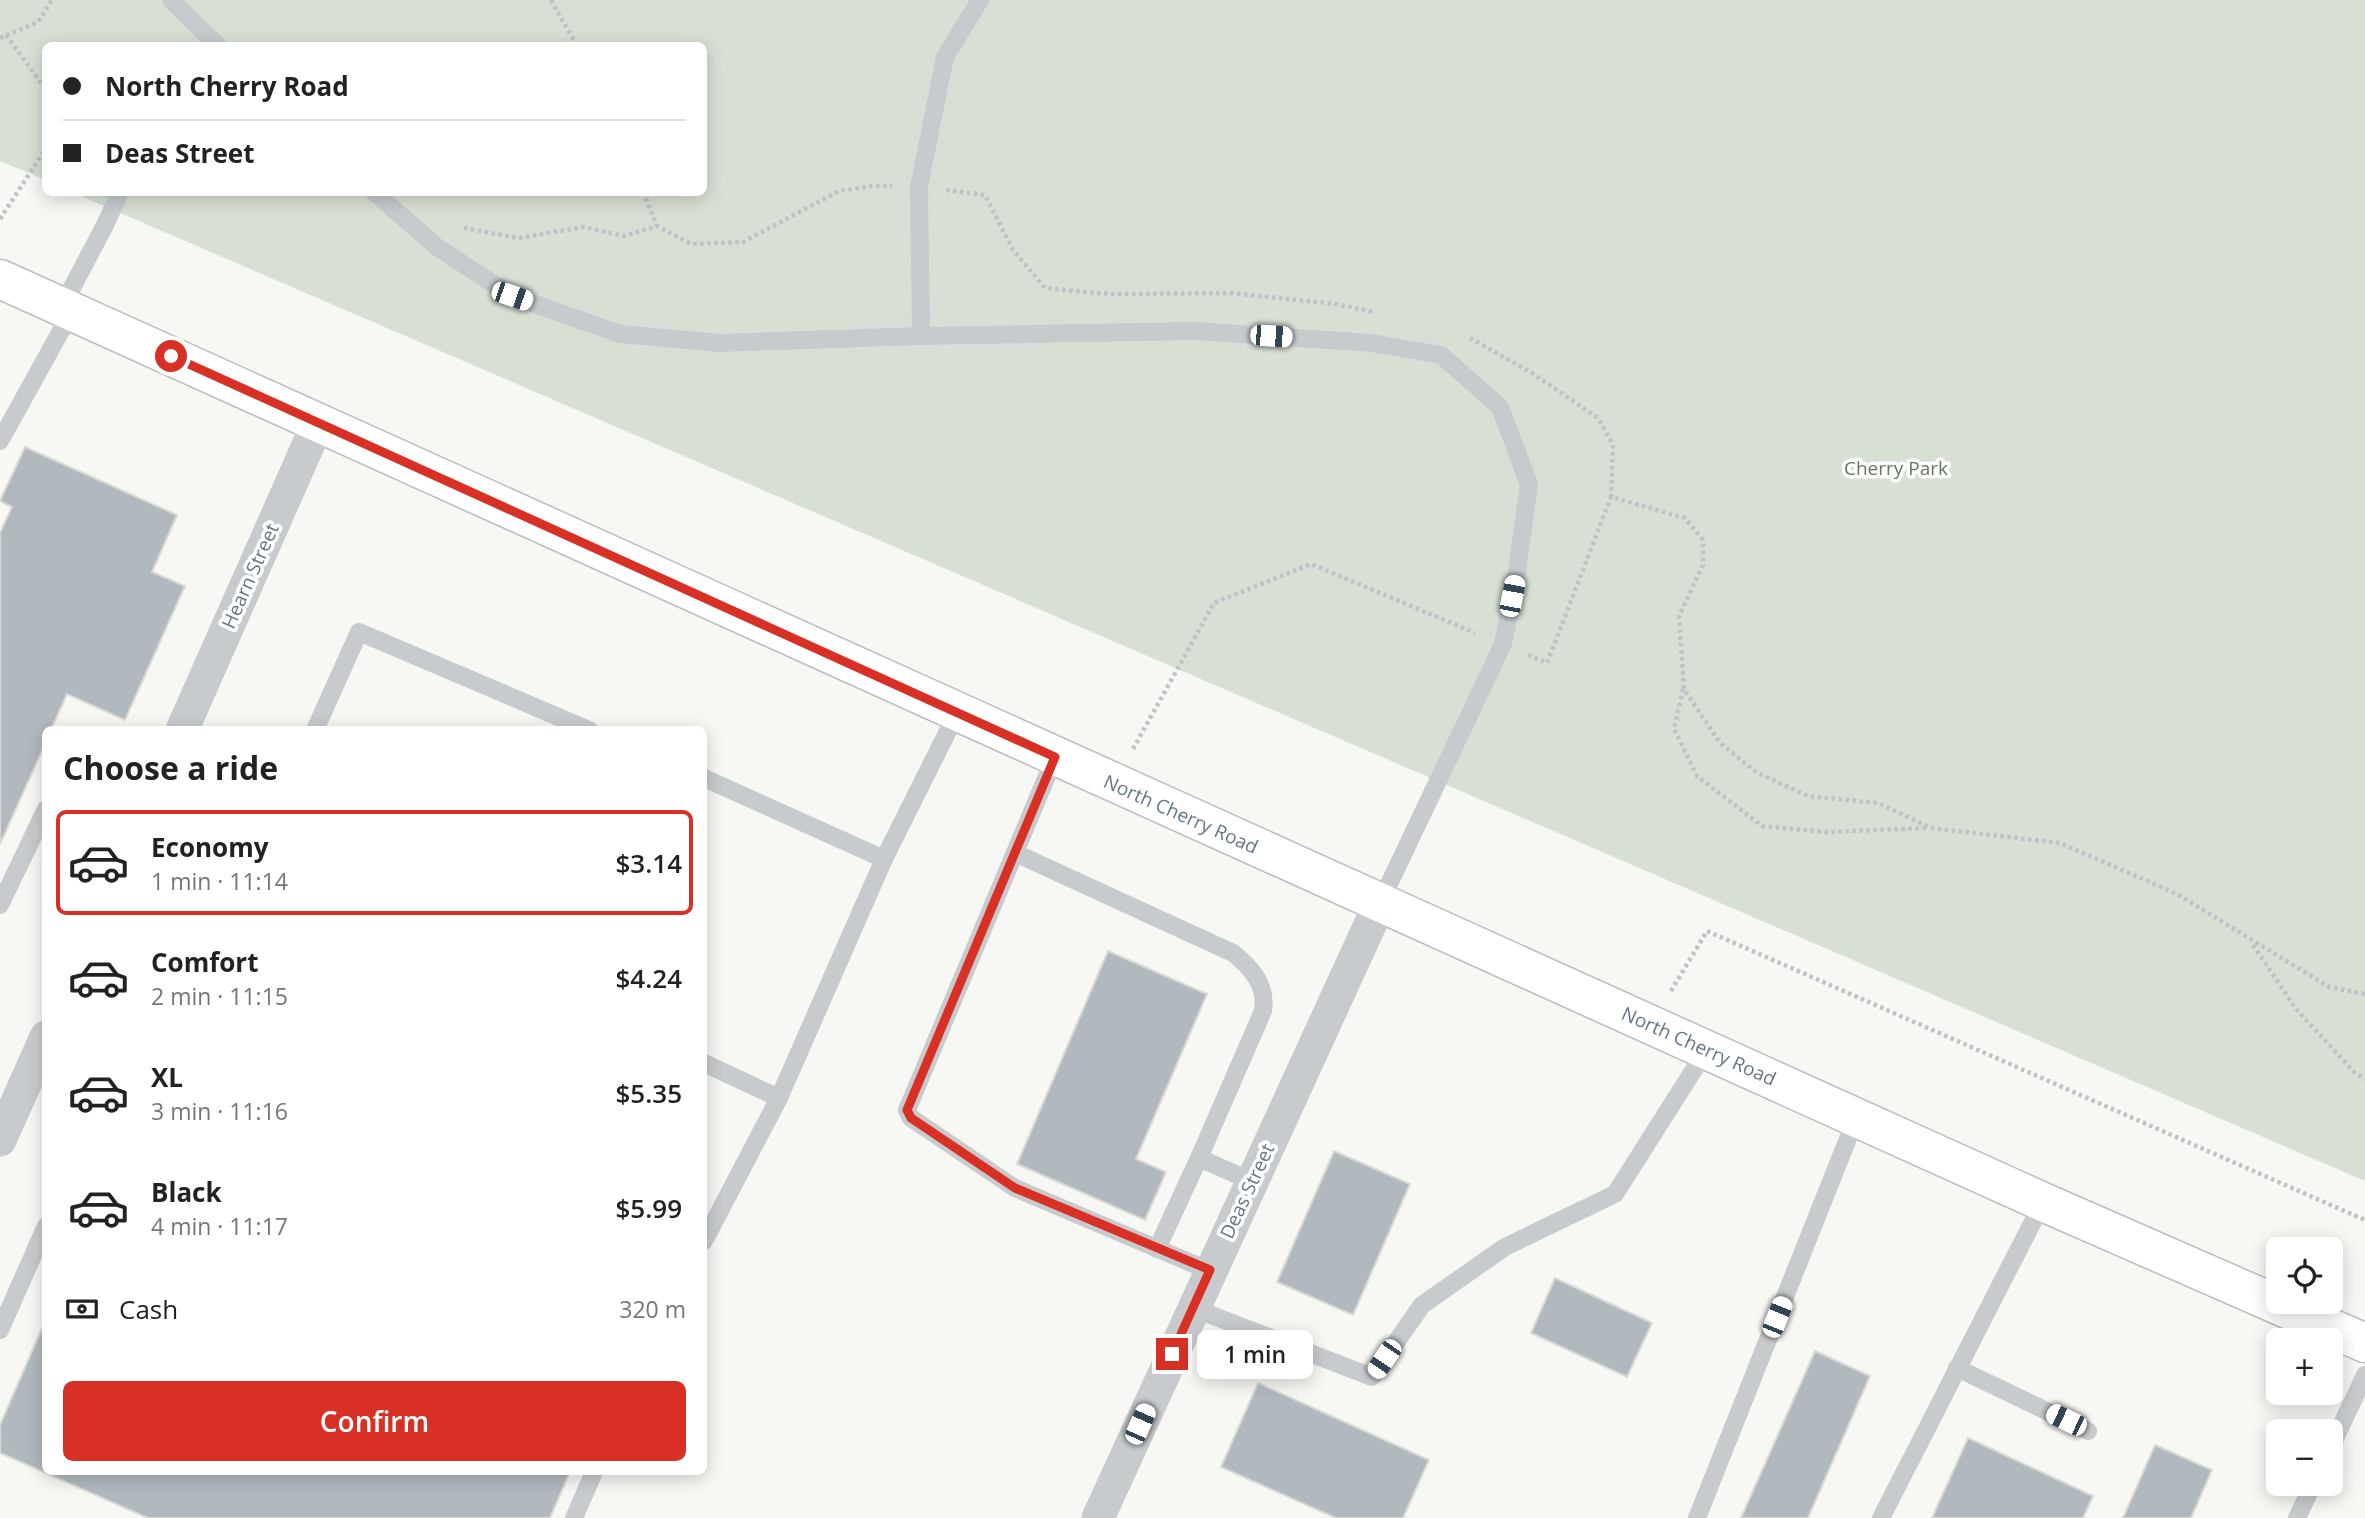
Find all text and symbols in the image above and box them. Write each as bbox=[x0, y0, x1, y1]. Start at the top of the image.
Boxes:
text: North Cherry Road bbox=[105, 68, 349, 104]
text: Deas Street bbox=[105, 135, 254, 171]
car bbox=[489, 279, 536, 313]
car bbox=[1250, 324, 1293, 348]
route start bbox=[155, 340, 187, 372]
park label: Cherry Park bbox=[1844, 455, 1948, 481]
street label: Hearn Street bbox=[215, 519, 285, 633]
car bbox=[1498, 573, 1527, 619]
text: Choose a ride bbox=[63, 746, 278, 789]
street label: North Cherry Road bbox=[1100, 768, 1262, 860]
text: Economy bbox=[151, 829, 269, 865]
icon: car bbox=[67, 831, 130, 894]
text: $3.14 bbox=[615, 845, 682, 881]
text: 1 min · 11:14 bbox=[151, 865, 288, 897]
text: Comfort bbox=[151, 944, 258, 980]
icon: car bbox=[67, 946, 130, 1009]
text: $4.24 bbox=[615, 960, 682, 996]
text: 2 min · 11:15 bbox=[151, 980, 288, 1012]
street label: North Cherry Road bbox=[1618, 1000, 1780, 1092]
text: XL bbox=[151, 1059, 183, 1095]
icon: car bbox=[67, 1061, 130, 1124]
text: $5.35 bbox=[615, 1075, 682, 1111]
text: 3 min · 11:16 bbox=[151, 1095, 288, 1127]
street label: Deas Street bbox=[1214, 1139, 1280, 1243]
text: Black bbox=[151, 1174, 222, 1210]
icon: car bbox=[67, 1176, 130, 1239]
text: $5.99 bbox=[615, 1190, 682, 1226]
text: 4 min · 11:17 bbox=[151, 1210, 288, 1242]
map controls bbox=[2266, 1237, 2343, 1496]
button: locate bbox=[2266, 1237, 2343, 1314]
icon: cash bbox=[63, 1290, 101, 1328]
text: Cash bbox=[119, 1291, 178, 1327]
text: 320 m bbox=[619, 1293, 686, 1325]
car bbox=[1760, 1294, 1795, 1340]
button: + bbox=[2266, 1328, 2343, 1405]
callout: 1 min bbox=[1196, 1330, 1312, 1378]
car bbox=[1364, 1336, 1405, 1382]
route end bbox=[1156, 1338, 1188, 1370]
text: 1 min bbox=[1224, 1338, 1286, 1370]
button: Confirm bbox=[63, 1381, 686, 1461]
car bbox=[1122, 1401, 1159, 1447]
car bbox=[2043, 1401, 2090, 1439]
button: − bbox=[2266, 1419, 2343, 1496]

